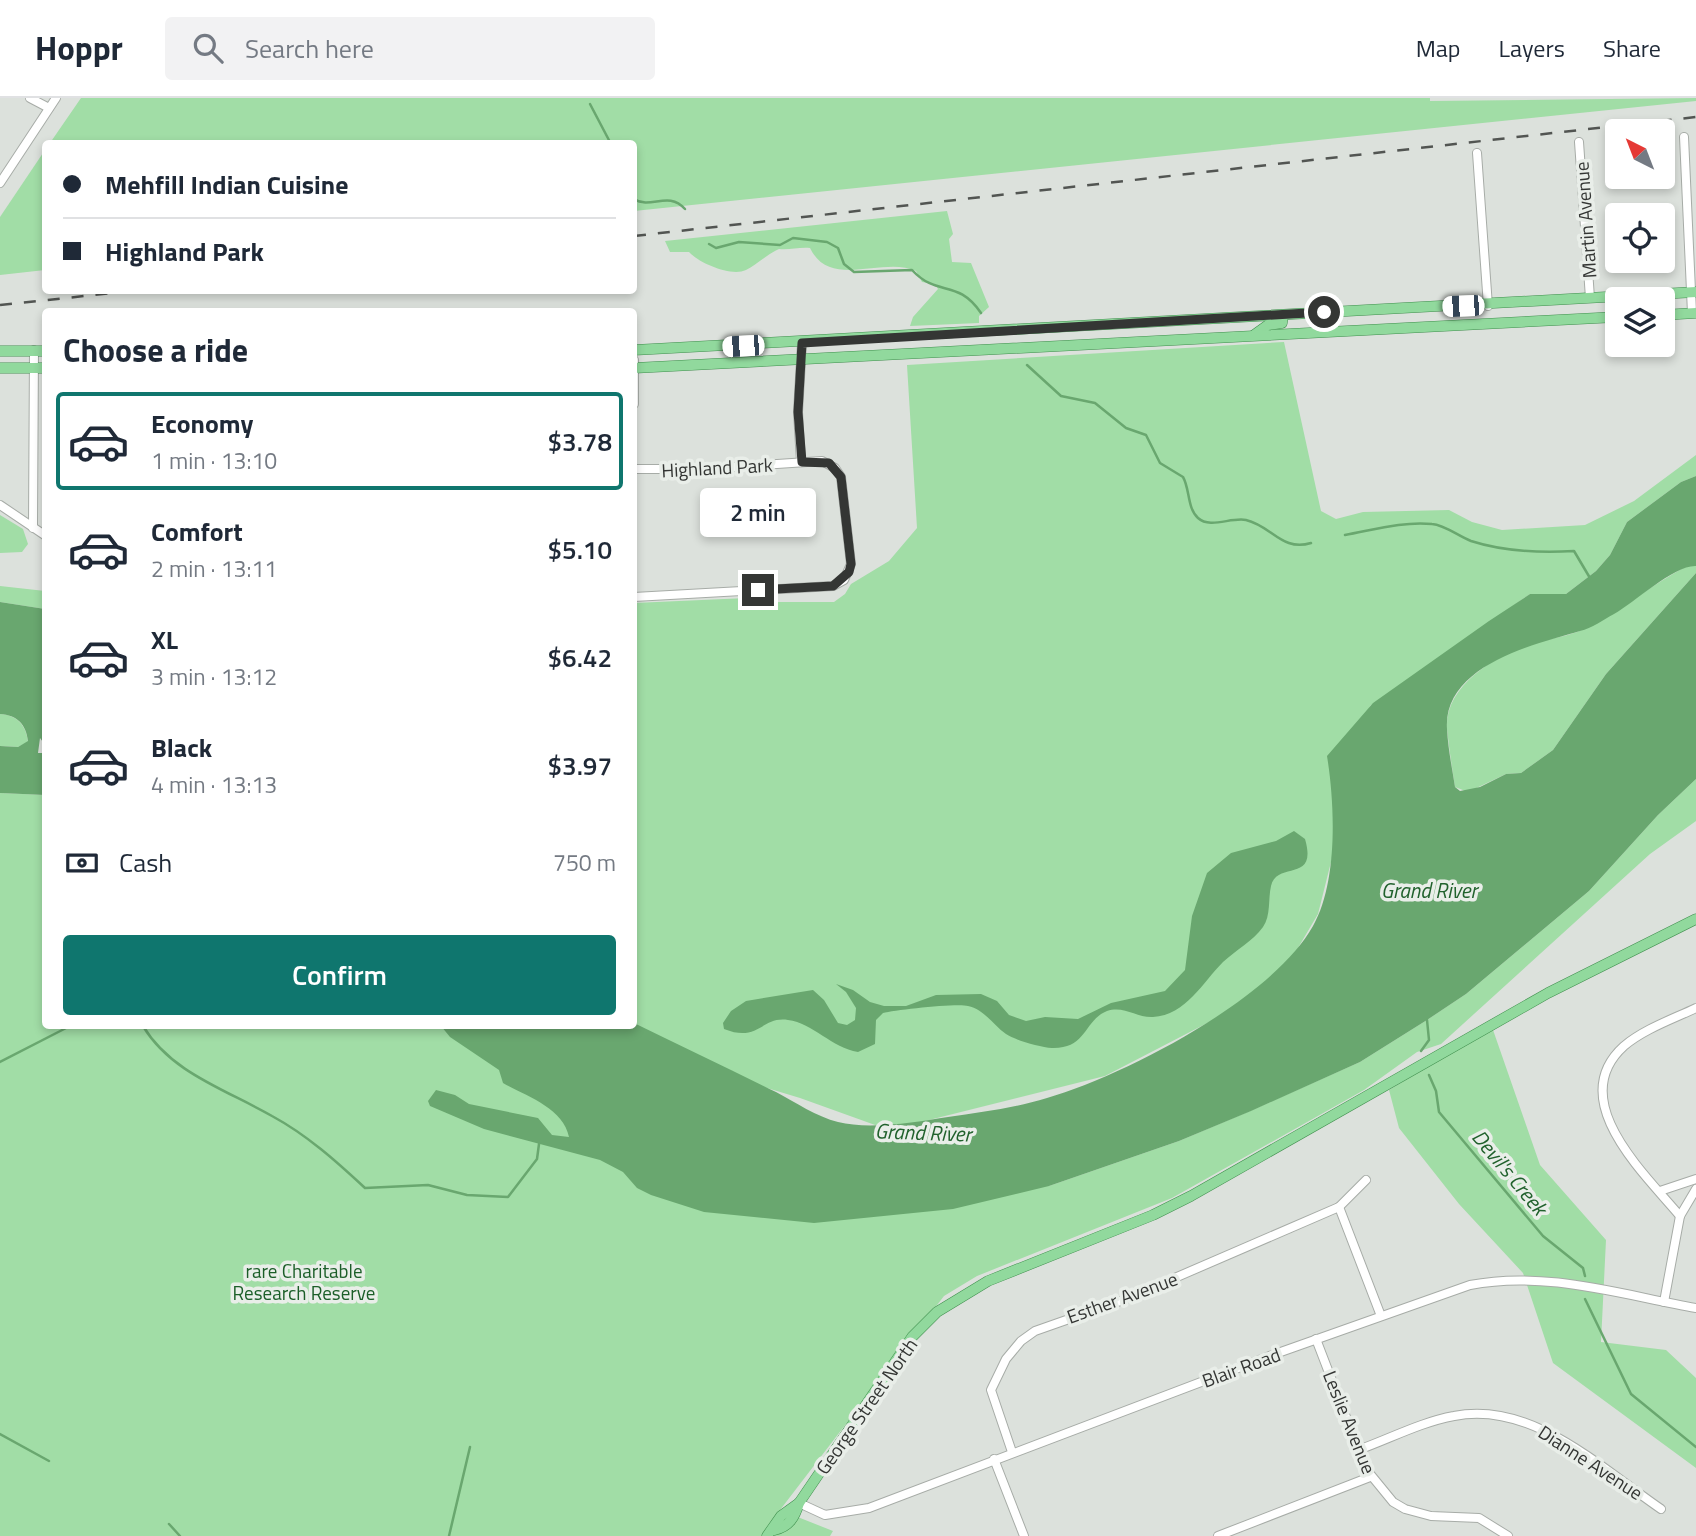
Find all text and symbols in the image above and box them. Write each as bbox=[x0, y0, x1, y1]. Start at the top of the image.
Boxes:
search box bbox=[165, 17, 655, 80]
text: Hoppr bbox=[35, 23, 123, 73]
icon: search bbox=[189, 29, 227, 67]
text: Search here bbox=[245, 29, 374, 68]
text: Map bbox=[1416, 30, 1461, 66]
text: Layers bbox=[1499, 30, 1565, 66]
text: Share bbox=[1603, 30, 1661, 66]
north arrow bbox=[1605, 119, 1675, 189]
map controls bbox=[1605, 119, 1675, 357]
street label: Martin Avenue bbox=[1566, 161, 1604, 279]
text: Mehfill Indian Cuisine bbox=[105, 165, 348, 204]
button: locate bbox=[1605, 203, 1675, 273]
text: Highland Park bbox=[105, 232, 264, 271]
button: layers bbox=[1605, 287, 1675, 357]
car bbox=[1442, 295, 1485, 317]
route start bbox=[1308, 296, 1340, 328]
text: Choose a ride bbox=[63, 326, 248, 374]
car bbox=[722, 334, 765, 358]
text: Economy bbox=[151, 404, 253, 443]
icon: car bbox=[67, 410, 130, 473]
text: $3.78 bbox=[548, 422, 612, 461]
text: 1 min · 13:10 bbox=[151, 443, 277, 478]
street label: Highland Park bbox=[660, 450, 774, 484]
callout: 2 min bbox=[700, 489, 816, 538]
text: 2 min bbox=[730, 495, 786, 530]
text: Comfort bbox=[151, 512, 243, 551]
icon: car bbox=[67, 518, 130, 581]
text: $5.10 bbox=[548, 530, 612, 569]
text: 2 min · 13:11 bbox=[151, 551, 277, 586]
route end bbox=[742, 574, 774, 606]
text: XL bbox=[151, 620, 178, 659]
icon: car bbox=[67, 626, 130, 689]
text: $6.42 bbox=[548, 638, 612, 677]
text: 3 min · 13:12 bbox=[151, 659, 277, 694]
text: Black bbox=[151, 728, 212, 767]
icon: car bbox=[67, 734, 130, 797]
text: $3.97 bbox=[548, 746, 612, 785]
text: 4 min · 13:13 bbox=[151, 767, 277, 802]
text: Cash bbox=[119, 843, 172, 882]
icon: cash bbox=[63, 844, 101, 882]
text: 750 m bbox=[553, 845, 616, 880]
water label: Grand River bbox=[1381, 874, 1479, 906]
button: Confirm bbox=[63, 935, 616, 1015]
water label: Grand River bbox=[874, 1114, 974, 1150]
water label: Devil's Creek bbox=[1465, 1122, 1557, 1224]
park label: rare Charitable Research Reserve bbox=[233, 1256, 375, 1307]
street label: Esther Avenue bbox=[1063, 1264, 1181, 1330]
street label: George Street North bbox=[808, 1332, 924, 1480]
street label: Blair Road bbox=[1198, 1339, 1284, 1395]
street label: Leslie Avenue bbox=[1316, 1366, 1384, 1478]
street label: Dianne Avenue bbox=[1533, 1417, 1649, 1507]

